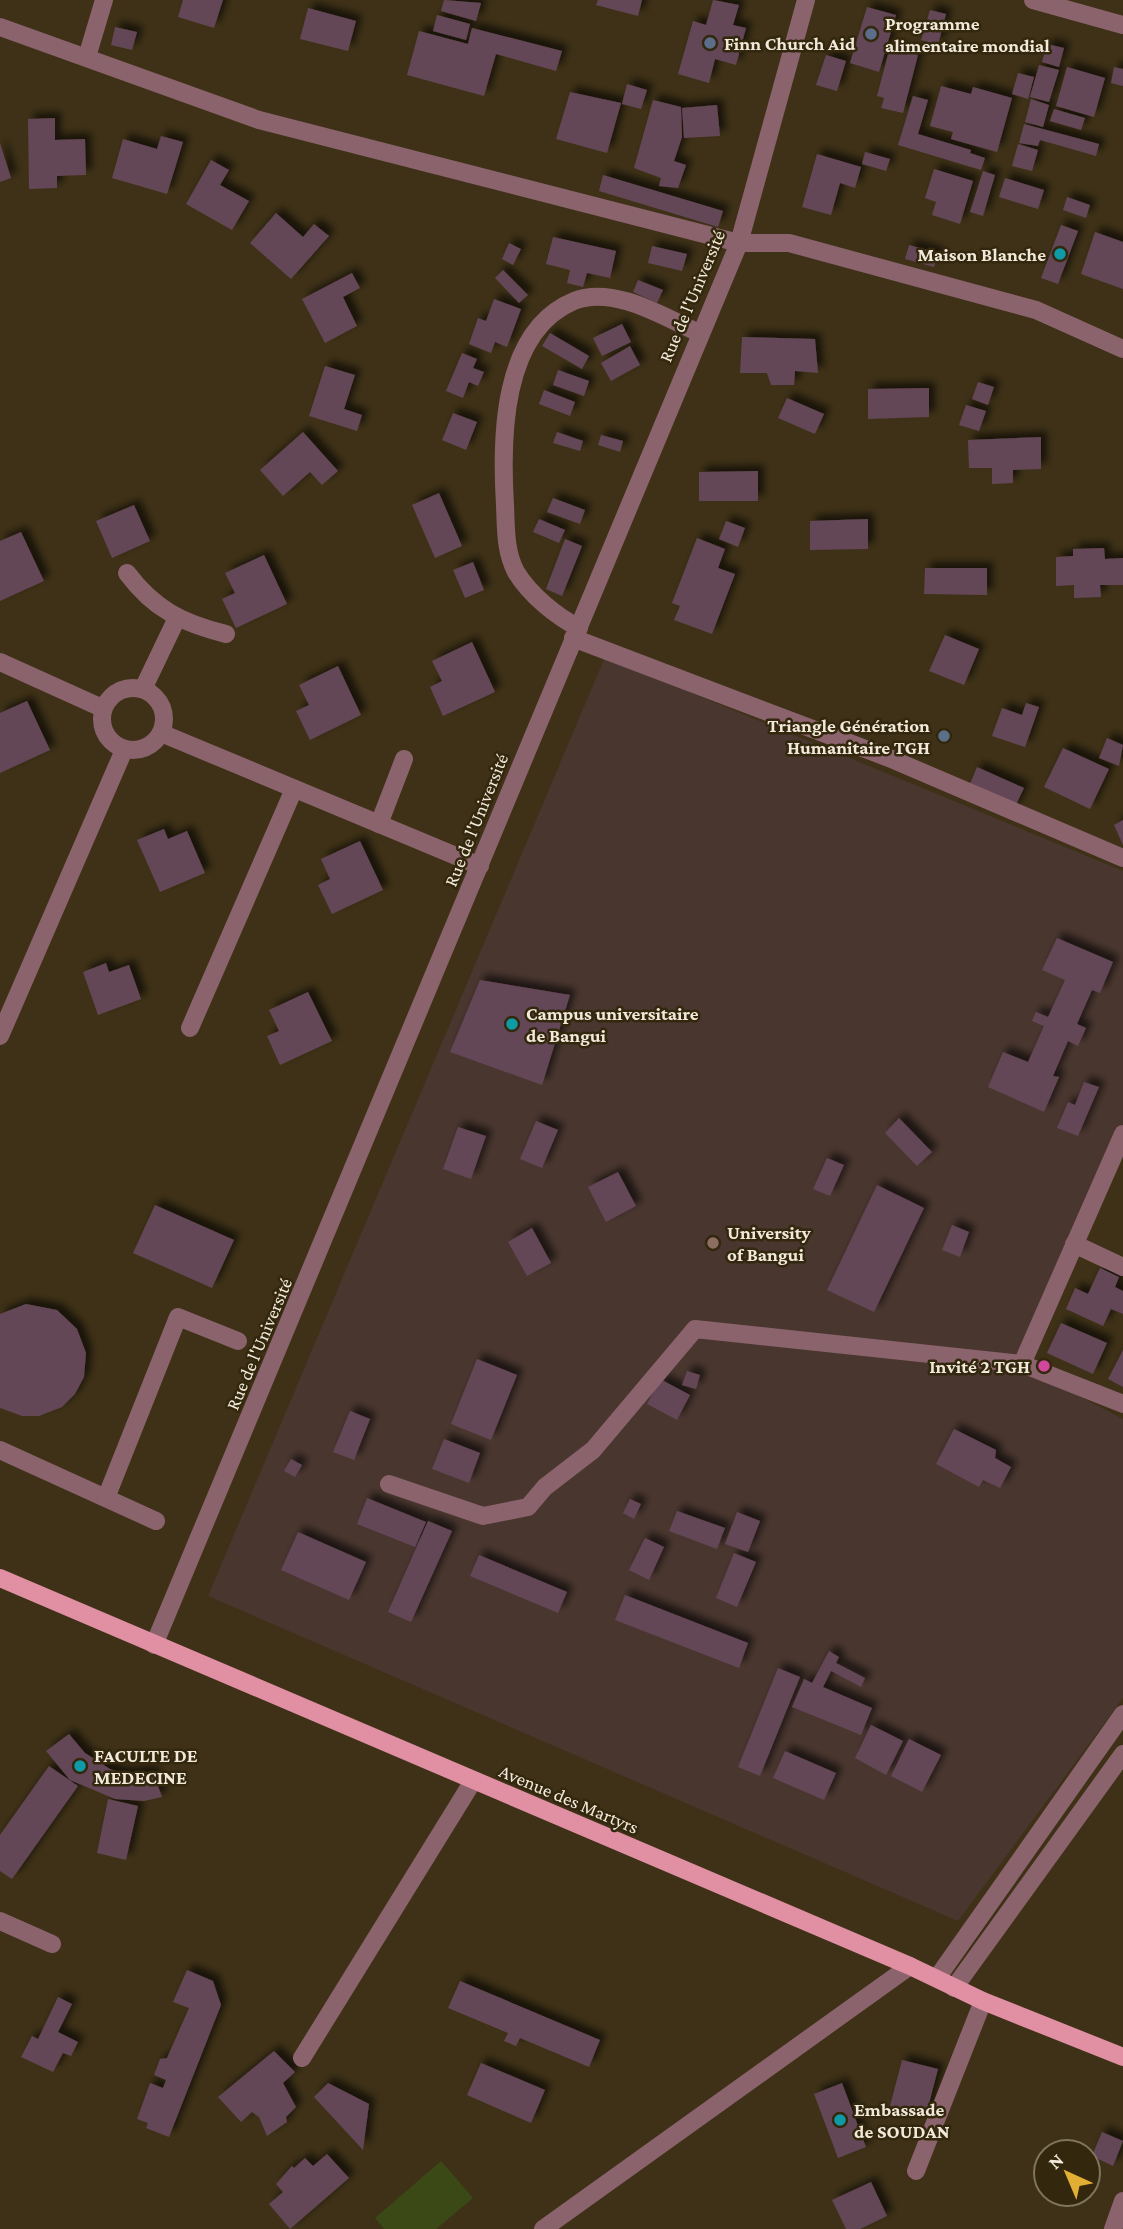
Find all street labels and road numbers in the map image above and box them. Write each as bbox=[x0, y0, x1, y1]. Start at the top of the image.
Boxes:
street label: Rue de l'Université bbox=[655, 227, 729, 365]
street label: Rue de l'Université bbox=[440, 751, 512, 889]
street label: Rue de l'Université bbox=[222, 1275, 296, 1413]
street label: Avenue des Martyrs bbox=[496, 1760, 642, 1838]

